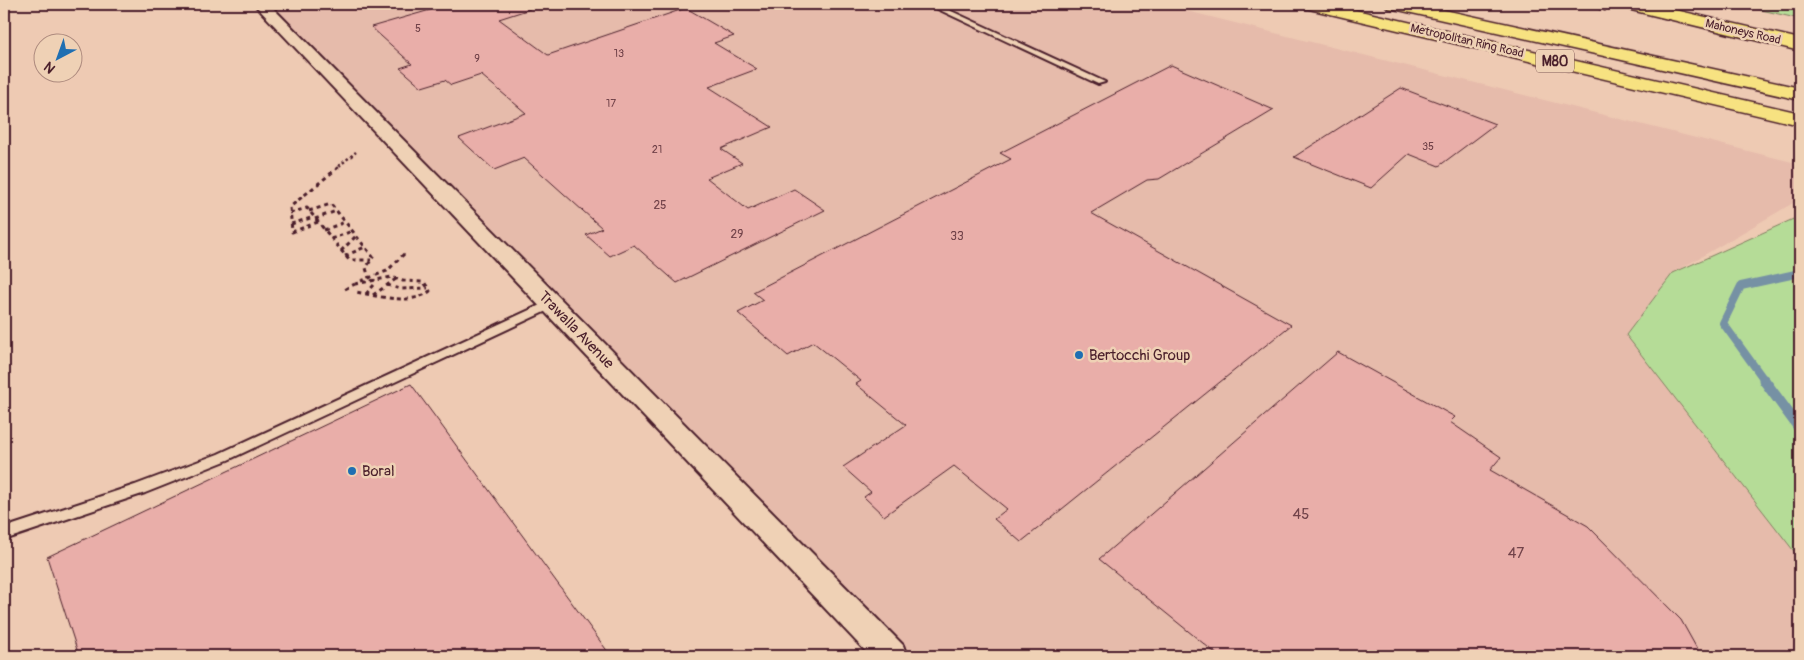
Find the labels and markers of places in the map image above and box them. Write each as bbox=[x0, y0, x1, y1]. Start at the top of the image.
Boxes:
place label: Bertocchi Group bbox=[1089, 346, 1190, 365]
marker: Bertocchi Group bbox=[1073, 349, 1085, 361]
place label: Boral bbox=[362, 462, 394, 481]
marker: Boral bbox=[346, 465, 358, 477]

